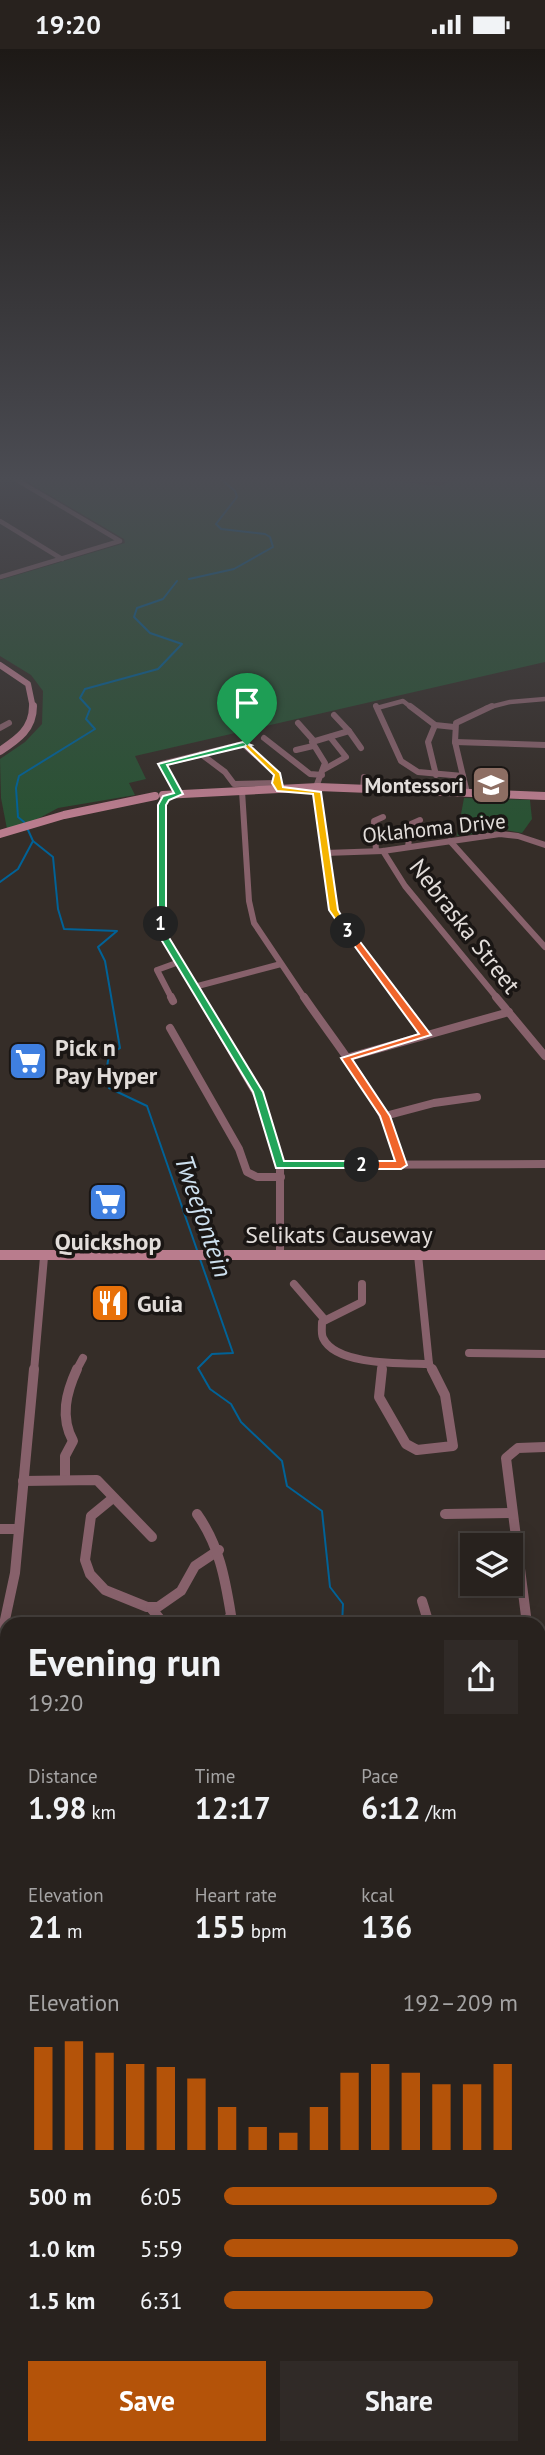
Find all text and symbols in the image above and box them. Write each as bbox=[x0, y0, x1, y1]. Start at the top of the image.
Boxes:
text: 19:20 bbox=[35, 8, 101, 41]
pin bbox=[217, 673, 277, 745]
icon: arrive bbox=[228, 684, 266, 722]
school or university icon: Montessori bbox=[470, 764, 512, 806]
place label: Montessori bbox=[365, 772, 464, 799]
street label: Oklahoma Drive bbox=[361, 807, 507, 849]
street label: Nebraska Street bbox=[403, 852, 527, 1000]
pin: 1 bbox=[144, 907, 178, 941]
text: 1 bbox=[155, 911, 166, 935]
pin: 3 bbox=[330, 913, 366, 949]
text: 3 bbox=[342, 918, 353, 942]
place label: Pick n Pay Hyper bbox=[55, 1032, 158, 1091]
supermarket icon: Pick n Pay Hyper bbox=[7, 1040, 49, 1082]
pin: 2 bbox=[344, 1147, 380, 1183]
water label: Tweefontein bbox=[168, 1150, 240, 1282]
text: 2 bbox=[356, 1152, 367, 1176]
supermarket icon: Quickshop bbox=[87, 1181, 129, 1223]
street label: Selikats Causeway bbox=[245, 1219, 433, 1250]
place label: Quickshop bbox=[55, 1226, 161, 1257]
restaurant icon: Guia bbox=[89, 1282, 131, 1324]
place label: Guia bbox=[137, 1288, 183, 1319]
map controls bbox=[460, 1533, 523, 1596]
button: layers bbox=[460, 1533, 523, 1596]
text: Evening run bbox=[28, 1637, 221, 1686]
button: share bbox=[444, 1640, 518, 1714]
text: 19:20 bbox=[28, 1688, 83, 1717]
text: Distance bbox=[28, 1764, 98, 1788]
text: Time bbox=[195, 1764, 235, 1788]
text: Pace bbox=[361, 1764, 399, 1788]
text: 1.98 bbox=[28, 1788, 86, 1827]
text: 12:17 bbox=[195, 1788, 271, 1827]
text: 6:12 bbox=[361, 1788, 420, 1827]
text: km bbox=[86, 1800, 116, 1824]
text: /km bbox=[420, 1800, 457, 1824]
text: Elevation bbox=[28, 1883, 104, 1907]
text: Heart rate bbox=[195, 1883, 277, 1907]
text: kcal bbox=[361, 1883, 394, 1907]
text: 21 bbox=[28, 1907, 62, 1946]
text: 155 bbox=[195, 1907, 246, 1946]
text: 136 bbox=[361, 1907, 412, 1946]
text: m bbox=[62, 1919, 83, 1943]
text: bpm bbox=[246, 1919, 287, 1943]
text: Elevation bbox=[28, 1988, 120, 2017]
text: 192–209 m bbox=[403, 1988, 518, 2017]
text: 500 m bbox=[28, 2182, 91, 2211]
text: 6:05 bbox=[140, 2182, 183, 2211]
text: 1.0 km bbox=[28, 2234, 95, 2263]
text: 5:59 bbox=[140, 2234, 183, 2263]
text: 1.5 km bbox=[28, 2286, 95, 2315]
text: 6:31 bbox=[140, 2286, 183, 2315]
button: Save bbox=[28, 2361, 266, 2441]
button: Share bbox=[280, 2361, 518, 2441]

